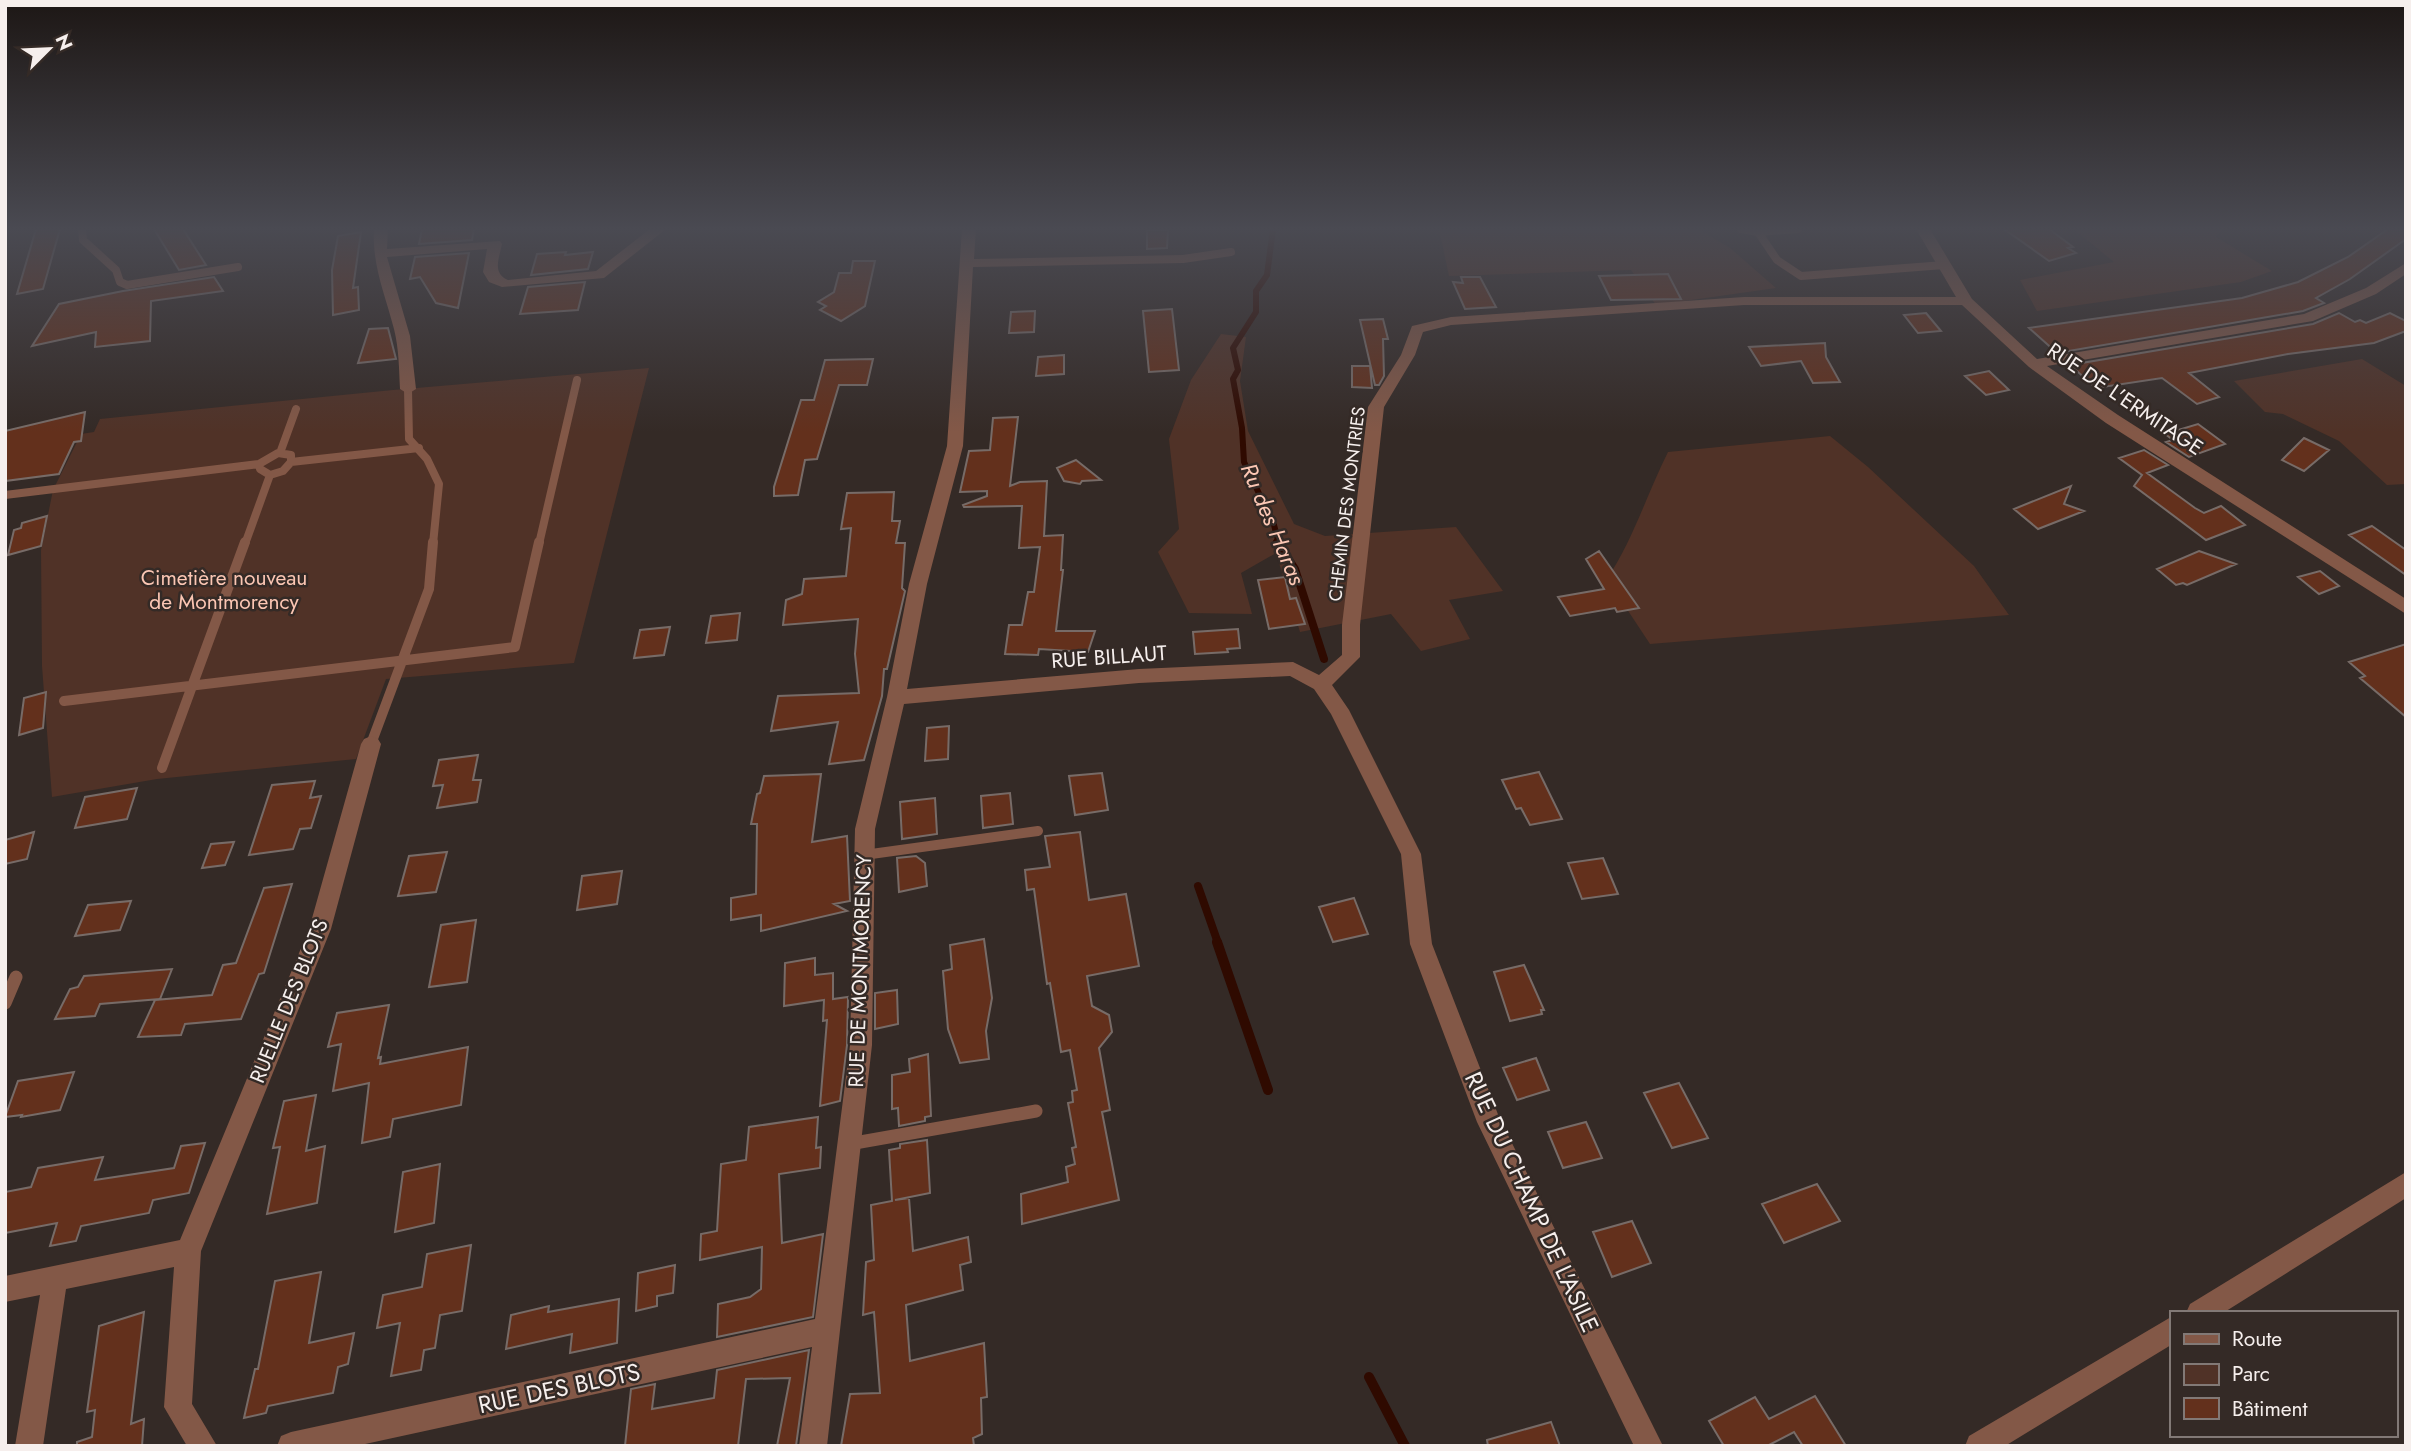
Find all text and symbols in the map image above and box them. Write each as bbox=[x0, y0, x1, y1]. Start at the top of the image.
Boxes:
north arrow bbox=[14, 14, 84, 84]
text: N bbox=[49, 30, 79, 55]
street label: RUE DE L'ERMITAGE bbox=[2041, 336, 2209, 462]
street label: CHEMIN DES MONTRIES bbox=[1322, 405, 1372, 603]
water label: Ru des Haras bbox=[1232, 458, 1314, 591]
park label: Cimetière nouveau de Montmorency bbox=[141, 563, 307, 617]
street label: RUE BILLAUT bbox=[1050, 638, 1168, 676]
street label: RUE DE MONTMORENCY bbox=[841, 854, 879, 1088]
street label: RUELLE DES BLOTS bbox=[242, 914, 336, 1088]
street label: RUE DU CHAMP DE L'ASILE bbox=[1456, 1066, 1608, 1338]
legend bbox=[2170, 1311, 2397, 1437]
text: Route bbox=[2232, 1324, 2282, 1354]
street label: RUE DES BLOTS bbox=[475, 1354, 643, 1422]
text: Parc bbox=[2232, 1359, 2270, 1389]
text: Bâtiment bbox=[2232, 1394, 2308, 1424]

